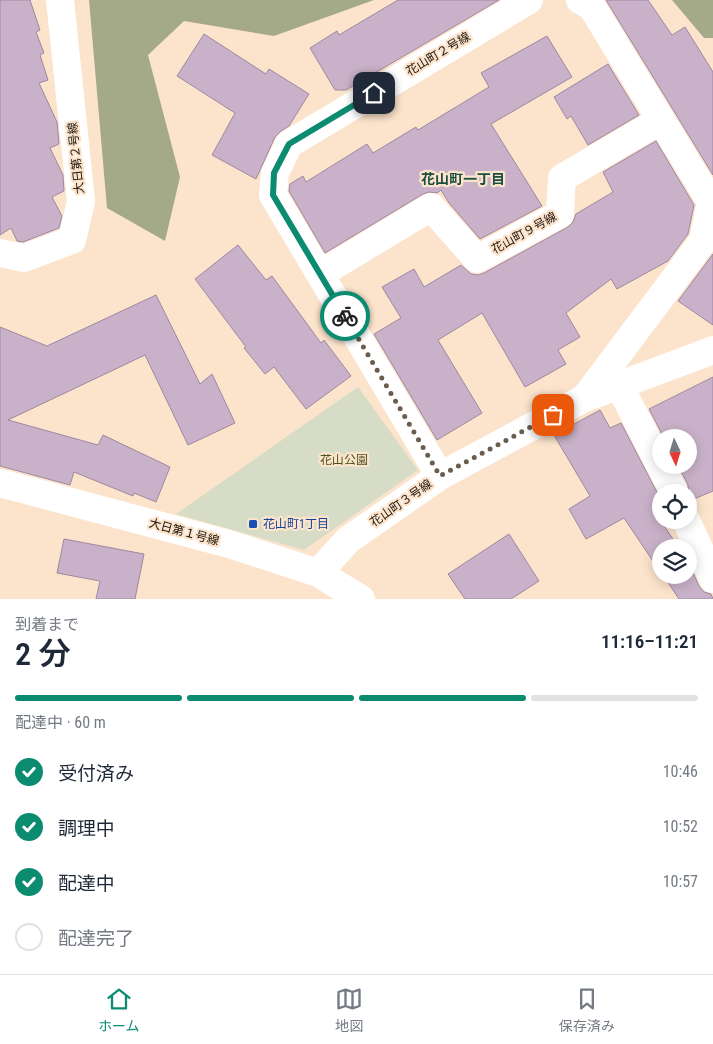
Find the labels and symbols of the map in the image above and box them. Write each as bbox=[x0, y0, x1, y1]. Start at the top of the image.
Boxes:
street label: 花山町２号線 bbox=[404, 29, 472, 79]
pin bbox=[353, 72, 395, 114]
street label: 大日第２号線 bbox=[65, 121, 87, 195]
district label: 花山町一丁目 bbox=[421, 171, 505, 187]
street label: 花山町９号線 bbox=[489, 209, 559, 257]
courier bbox=[320, 291, 370, 341]
pin bbox=[532, 394, 574, 436]
north arrow bbox=[652, 429, 698, 474]
park label: 花山公園 bbox=[320, 453, 368, 467]
street label: 花山町３号線 bbox=[367, 477, 435, 529]
street label: 大日第１号線 bbox=[147, 516, 221, 548]
place label: 花山町1丁目 bbox=[263, 517, 329, 531]
marker: 花山町1丁目 bbox=[247, 518, 259, 530]

